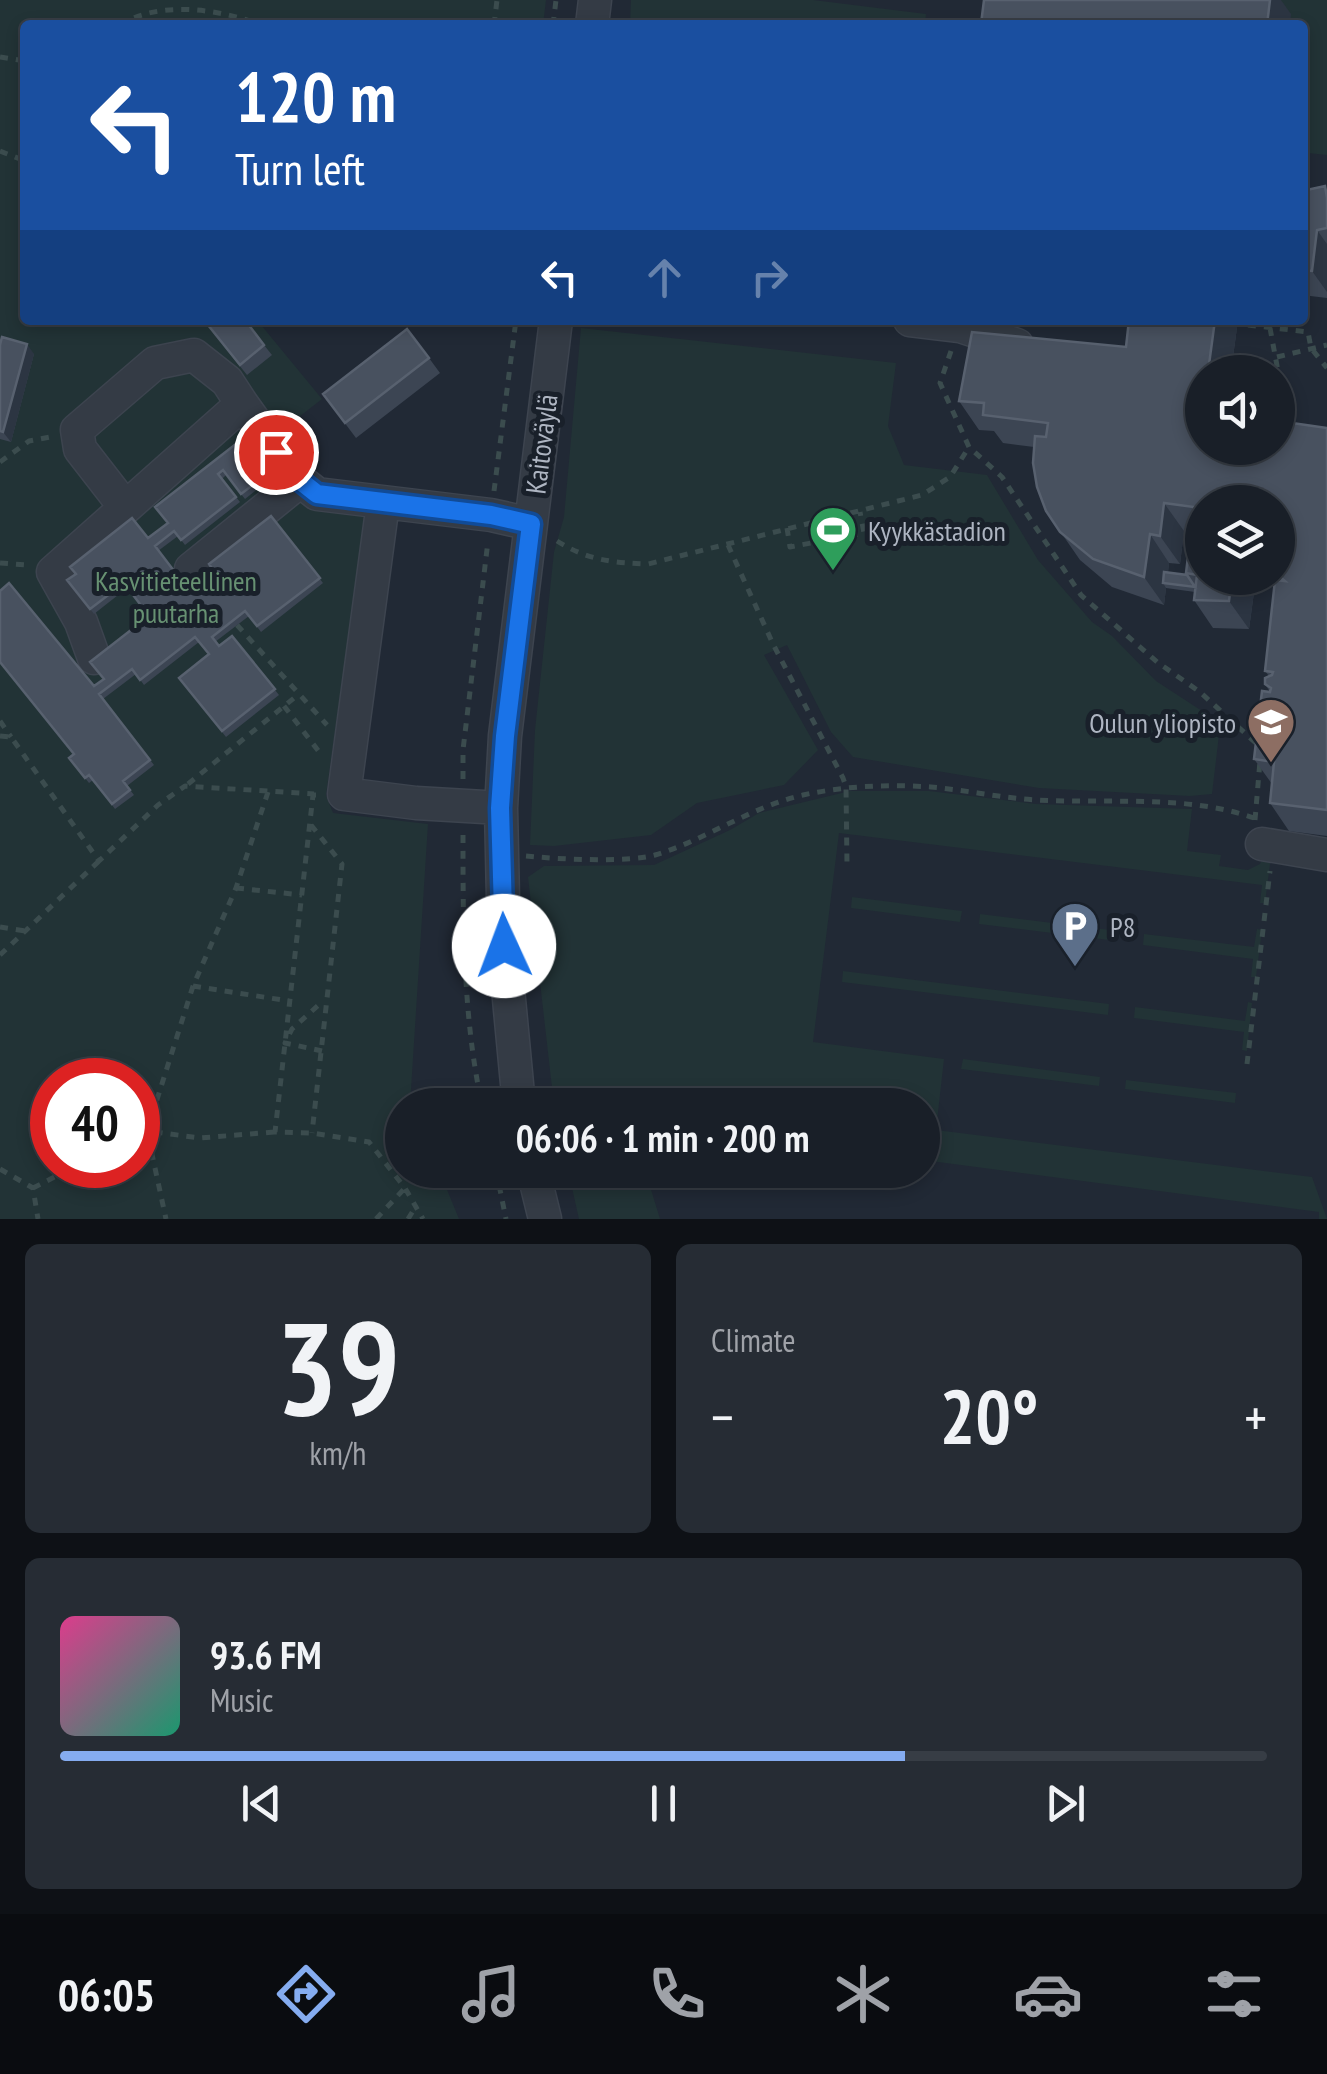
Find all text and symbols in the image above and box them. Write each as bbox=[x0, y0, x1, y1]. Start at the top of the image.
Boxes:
text: 120 m bbox=[235, 51, 396, 141]
icon: left bbox=[70, 60, 200, 190]
text: Turn left bbox=[235, 139, 365, 197]
icon: left bbox=[532, 250, 587, 305]
icon: ahead bbox=[637, 250, 692, 305]
icon: right bbox=[742, 250, 797, 305]
map controls bbox=[1185, 355, 1295, 595]
button: sound bbox=[1185, 355, 1295, 465]
street label: Kaitoväylä bbox=[517, 392, 565, 496]
pin bbox=[234, 410, 319, 495]
icon: arrive bbox=[249, 425, 304, 480]
button: layers bbox=[1185, 485, 1295, 595]
sports icon: Kyykkästadion bbox=[807, 504, 859, 572]
place label: Kyykkästadion bbox=[868, 512, 1006, 549]
park label: Kasvitieteellinen puutarha bbox=[95, 562, 257, 631]
school or university icon: Oulun yliopisto bbox=[1245, 696, 1297, 764]
place label: Oulun yliopisto bbox=[1089, 704, 1236, 741]
position arrow bbox=[452, 894, 556, 998]
parking icon: P8 bbox=[1049, 900, 1101, 968]
place label: P8 bbox=[1110, 908, 1135, 945]
speed limit sign: 40 bbox=[30, 1058, 160, 1188]
text: 06:06 · 1 min · 200 m bbox=[516, 1113, 809, 1162]
text: 39 bbox=[276, 1283, 400, 1451]
text: Climate bbox=[711, 1319, 795, 1361]
text: 20° bbox=[939, 1368, 1039, 1465]
text: − bbox=[711, 1381, 734, 1452]
text: + bbox=[1244, 1381, 1267, 1452]
text: km/h bbox=[310, 1432, 366, 1474]
text: 93.6 FM bbox=[210, 1630, 322, 1679]
text: Music bbox=[210, 1679, 273, 1721]
icon: previous bbox=[234, 1776, 289, 1831]
icon: pause bbox=[636, 1776, 691, 1831]
icon: next bbox=[1038, 1776, 1093, 1831]
icon: directions bbox=[271, 1959, 341, 2029]
icon: music bbox=[456, 1959, 526, 2029]
icon: phone bbox=[642, 1959, 712, 2029]
icon: climate bbox=[828, 1959, 898, 2029]
icon: car bbox=[1013, 1959, 1083, 2029]
icon: filters bbox=[1199, 1959, 1269, 2029]
text: 06:05 bbox=[58, 1965, 155, 2023]

